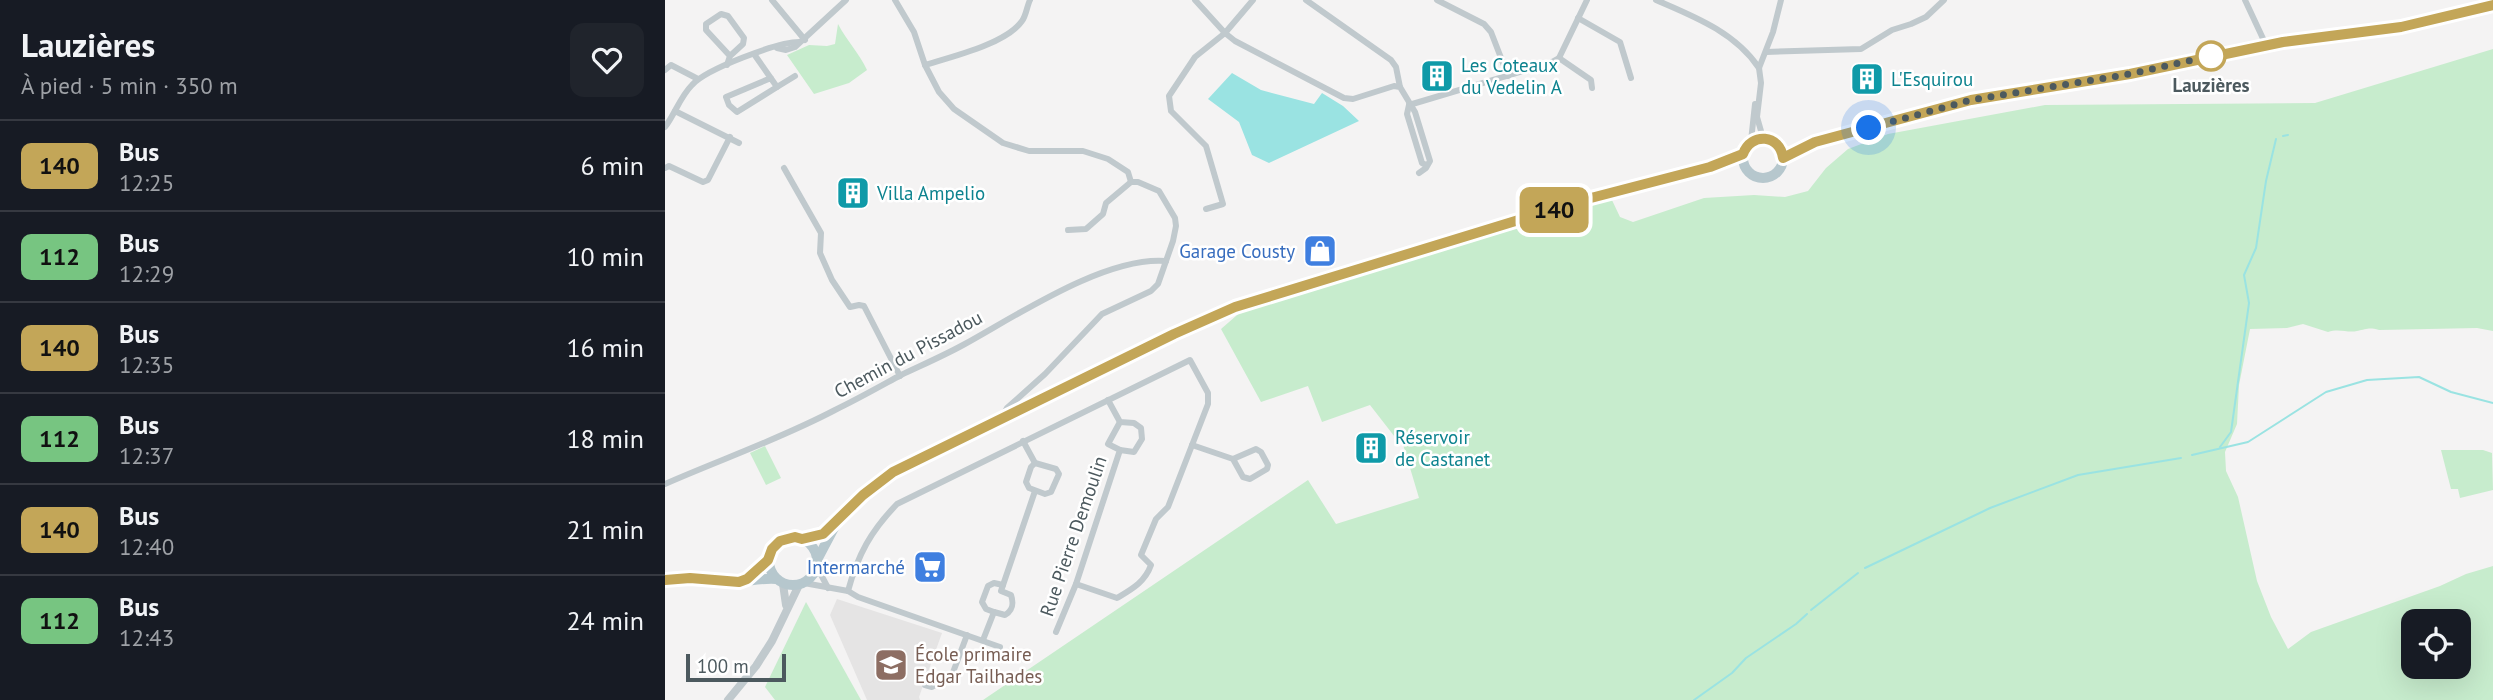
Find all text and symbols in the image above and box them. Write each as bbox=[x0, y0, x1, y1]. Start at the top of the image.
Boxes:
text: Lauzières bbox=[21, 23, 155, 66]
button: heart bbox=[570, 23, 644, 97]
marker: Lauzières bbox=[2196, 41, 2226, 71]
place label: Les Coteaux du Vedelin A bbox=[1461, 53, 1562, 99]
building icon: Les Coteaux du Vedelin A bbox=[1418, 57, 1456, 95]
building icon: L'Esquirou bbox=[1848, 60, 1886, 98]
place label: L'Esquirou bbox=[1891, 67, 1973, 91]
text: À pied · 5 min · 350 m bbox=[21, 71, 238, 100]
place label: Lauzières bbox=[2172, 73, 2250, 97]
your location bbox=[1851, 110, 1886, 145]
text: Bus bbox=[119, 135, 159, 168]
text: 6 min bbox=[581, 149, 644, 182]
text: 140 bbox=[39, 150, 80, 181]
text: 12:25 bbox=[119, 168, 174, 197]
building icon: Villa Ampelio bbox=[834, 174, 872, 212]
place label: Villa Ampelio bbox=[876, 181, 985, 205]
line badge: 140 bbox=[1514, 187, 1594, 233]
text: 140 bbox=[1534, 194, 1574, 225]
text: Bus bbox=[119, 226, 159, 259]
shop icon: Garage Cousty bbox=[1301, 232, 1339, 270]
place label: Garage Cousty bbox=[1179, 239, 1295, 263]
text: 10 min bbox=[566, 240, 644, 273]
text: 112 bbox=[39, 241, 80, 272]
text: 12:29 bbox=[119, 259, 174, 288]
street label: Chemin du Pissadou bbox=[830, 305, 986, 403]
text: Bus bbox=[119, 317, 159, 350]
text: 16 min bbox=[566, 331, 644, 364]
text: 140 bbox=[39, 332, 80, 363]
text: 12:35 bbox=[119, 350, 174, 379]
text: Bus bbox=[119, 408, 159, 441]
text: 18 min bbox=[566, 422, 644, 455]
text: 112 bbox=[39, 423, 80, 454]
place label: Réservoir de Castanet bbox=[1395, 425, 1491, 471]
building icon: Réservoir de Castanet bbox=[1352, 429, 1390, 467]
text: 12:37 bbox=[119, 441, 174, 470]
street label: Rue Pierre Demoulin bbox=[1034, 453, 1112, 619]
text: Bus bbox=[119, 499, 159, 532]
text: 21 min bbox=[566, 513, 644, 546]
text: 140 bbox=[39, 514, 80, 545]
text: 12:40 bbox=[119, 532, 174, 561]
supermarket icon: Intermarché bbox=[911, 548, 949, 586]
place label: Intermarché bbox=[807, 555, 905, 579]
text: Bus bbox=[119, 590, 159, 623]
text: 24 min bbox=[566, 604, 644, 637]
text: 112 bbox=[39, 605, 80, 636]
map controls bbox=[2401, 609, 2471, 679]
button: locate bbox=[2401, 609, 2471, 679]
text: 12:43 bbox=[119, 623, 174, 652]
place label: École primaire Edgar Tailhades bbox=[915, 642, 1042, 688]
school or university icon: École primaire Edgar Tailhades bbox=[872, 646, 910, 684]
scale bar bbox=[686, 651, 786, 683]
text: 100 m bbox=[697, 654, 749, 678]

